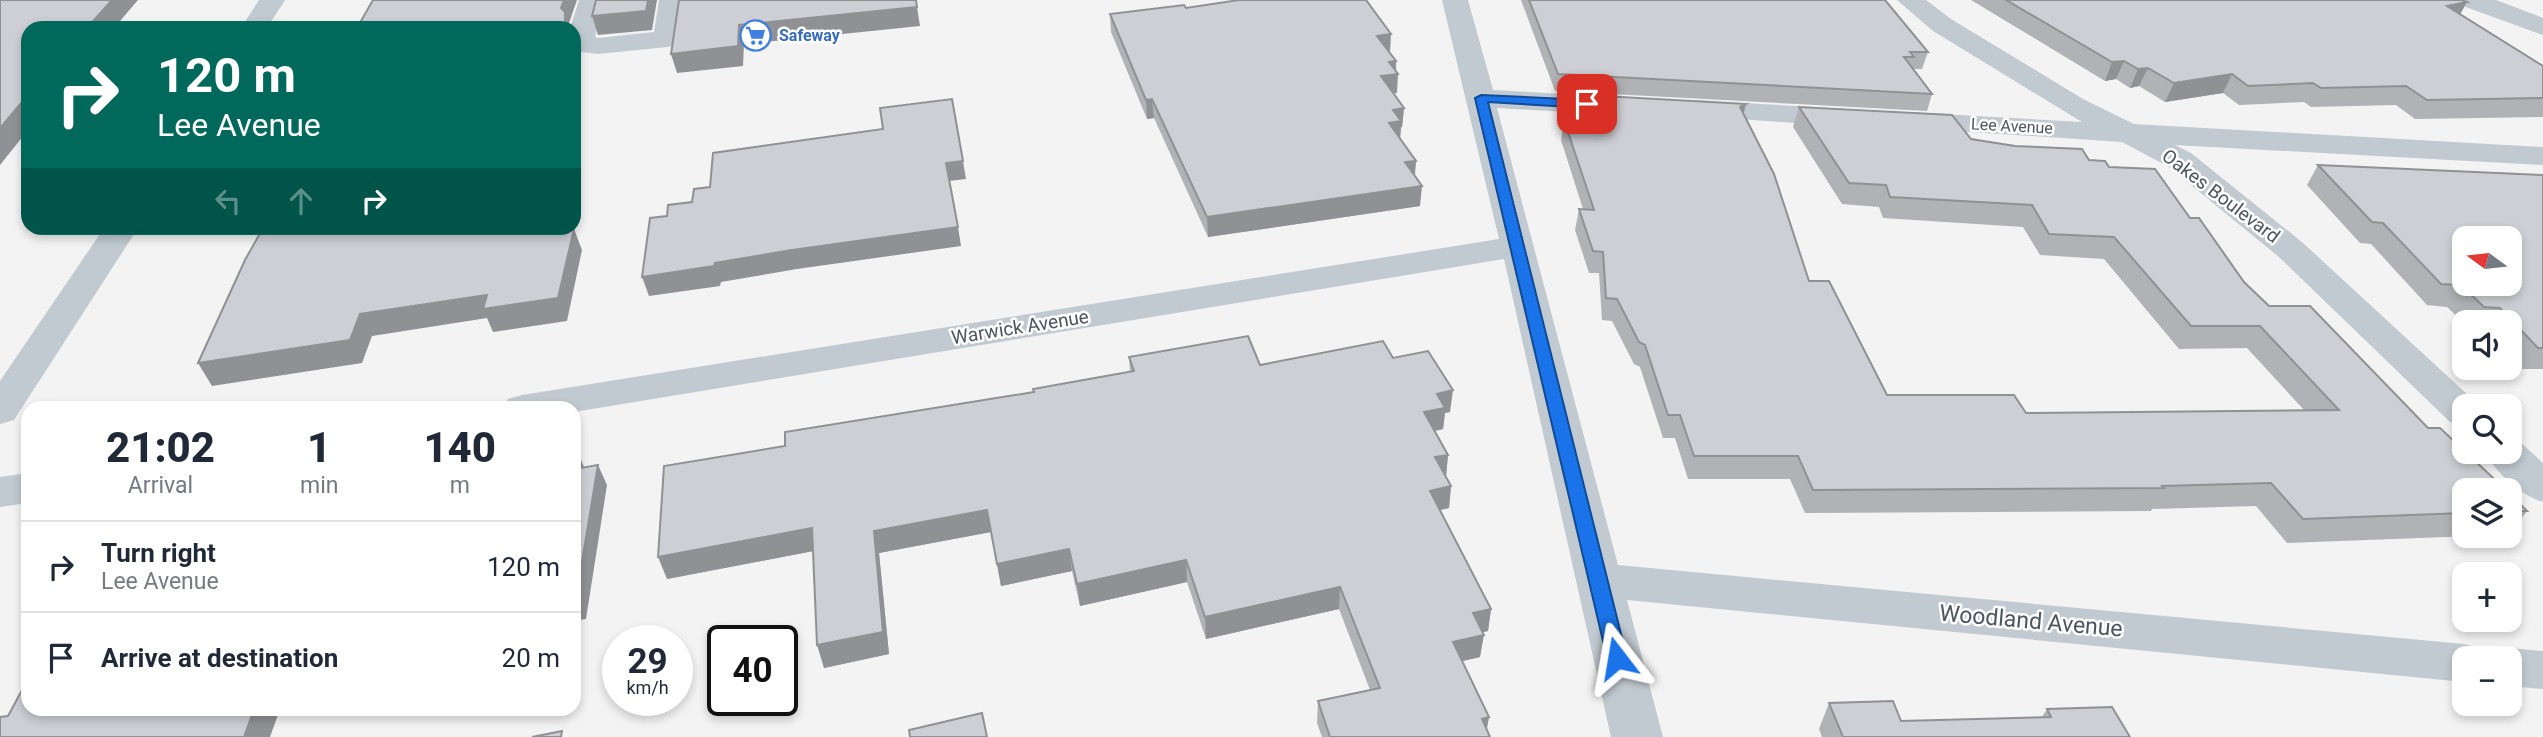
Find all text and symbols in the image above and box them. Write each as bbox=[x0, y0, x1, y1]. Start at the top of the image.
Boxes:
supermarket icon: Safeway bbox=[739, 18, 773, 52]
place label: Safeway bbox=[779, 26, 841, 45]
text: 120 m bbox=[157, 47, 296, 104]
icon: right bbox=[42, 49, 133, 140]
pin bbox=[1557, 74, 1617, 134]
icon: arrive bbox=[1568, 85, 1606, 123]
text: Lee Avenue bbox=[157, 106, 321, 144]
street label: Lee Avenue bbox=[1971, 114, 2053, 138]
street label: Oakes Boulevard bbox=[2158, 144, 2284, 248]
icon: left bbox=[209, 182, 247, 220]
icon: ahead bbox=[282, 182, 320, 220]
icon: right bbox=[355, 182, 393, 220]
north arrow bbox=[2452, 226, 2522, 296]
map controls bbox=[2452, 226, 2522, 716]
street label: Warwick Avenue bbox=[950, 305, 1090, 349]
button: sound bbox=[2452, 310, 2522, 380]
button: search bbox=[2452, 394, 2522, 464]
text: 21:02 bbox=[106, 423, 215, 472]
text: 1 bbox=[307, 423, 331, 472]
text: 140 bbox=[423, 423, 496, 472]
text: Arrival bbox=[128, 472, 193, 499]
text: min bbox=[300, 472, 338, 499]
text: m bbox=[450, 472, 470, 499]
button: layers bbox=[2452, 478, 2522, 548]
text: Turn right bbox=[101, 538, 216, 568]
icon: right bbox=[42, 548, 80, 586]
text: 120 m bbox=[487, 552, 560, 582]
button: + bbox=[2452, 562, 2522, 632]
text: Lee Avenue bbox=[101, 568, 219, 595]
street label: Woodland Avenue bbox=[1938, 600, 2124, 642]
position arrow bbox=[1580, 621, 1654, 695]
speed limit sign: 40 bbox=[707, 625, 798, 716]
icon: arrive bbox=[42, 639, 80, 677]
text: 29 bbox=[627, 641, 668, 682]
text: Arrive at destination bbox=[101, 643, 338, 673]
text: 20 m bbox=[502, 643, 560, 673]
button: − bbox=[2452, 646, 2522, 716]
text: km/h bbox=[626, 677, 669, 698]

